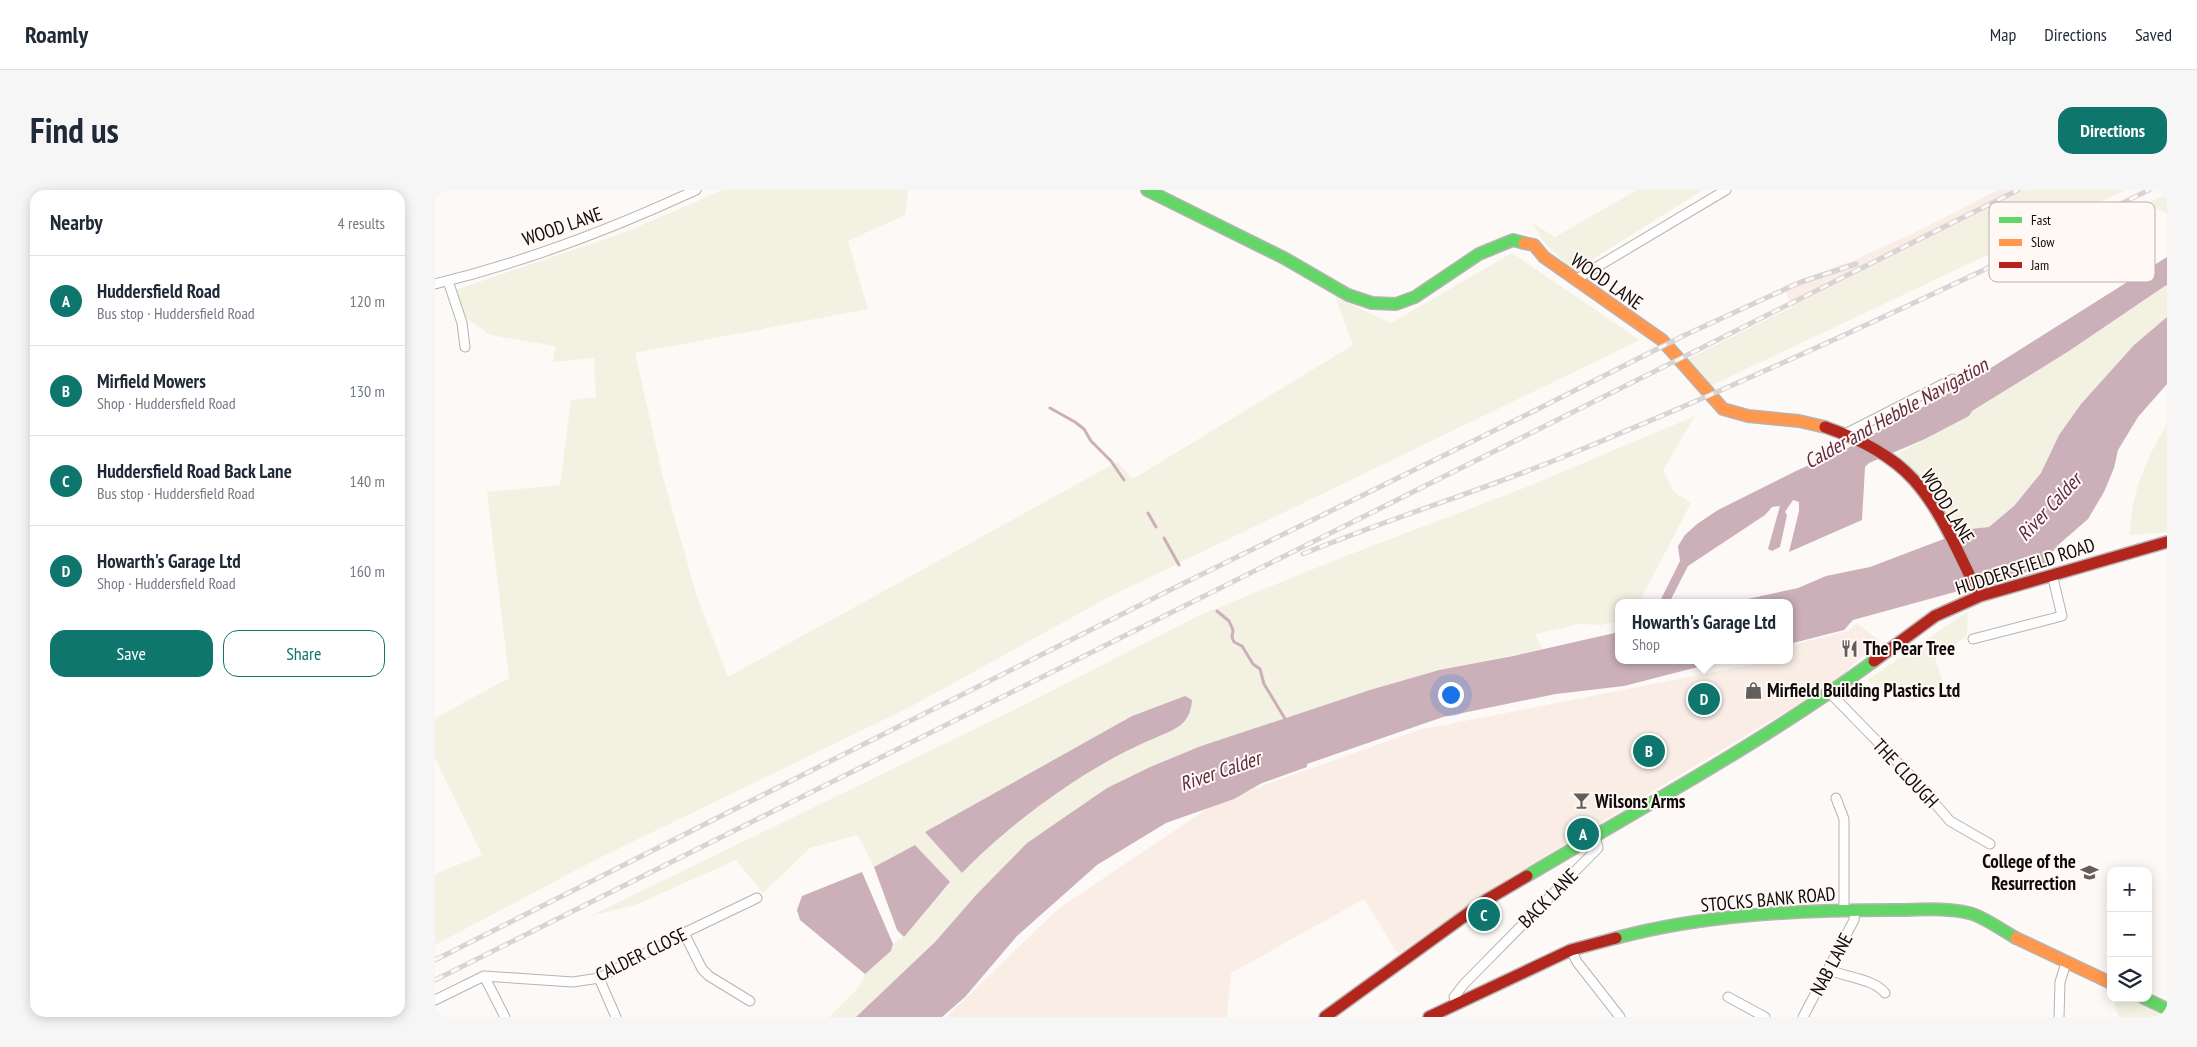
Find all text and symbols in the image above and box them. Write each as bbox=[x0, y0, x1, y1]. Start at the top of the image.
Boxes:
text: Roamly bbox=[25, 19, 88, 50]
text: Map bbox=[1990, 23, 2016, 46]
text: Directions bbox=[2044, 23, 2107, 46]
text: Saved bbox=[2135, 23, 2172, 46]
text: Find us bbox=[30, 107, 119, 153]
button: Directions bbox=[2058, 107, 2167, 154]
street label: WOOD LANE bbox=[519, 201, 605, 251]
legend bbox=[1989, 202, 2155, 282]
text: Nearby bbox=[50, 209, 103, 236]
text: Fast bbox=[2031, 211, 2051, 229]
text: 4 results bbox=[338, 213, 385, 233]
text: Slow bbox=[2031, 233, 2055, 251]
street label: WOOD LANE bbox=[1566, 247, 1648, 315]
text: Jam bbox=[2030, 256, 2049, 274]
text: Huddersfield Road bbox=[97, 279, 220, 303]
text: A bbox=[62, 291, 70, 311]
text: 120 m bbox=[350, 291, 385, 311]
text: Bus stop · Huddersfield Road bbox=[97, 303, 255, 323]
water label: Calder and Hebble Navigation bbox=[1800, 351, 1994, 474]
text: Mirfield Mowers bbox=[97, 369, 206, 393]
text: B bbox=[62, 381, 70, 401]
text: 130 m bbox=[350, 381, 385, 401]
text: Shop · Huddersfield Road bbox=[97, 393, 236, 413]
text: Huddersfield Road Back Lane bbox=[97, 459, 292, 483]
street label: WOOD LANE bbox=[1916, 465, 1980, 547]
water label: River Calder bbox=[2011, 466, 2089, 546]
text: C bbox=[62, 471, 70, 491]
text: 140 m bbox=[350, 471, 385, 491]
text: Bus stop · Huddersfield Road bbox=[97, 483, 255, 503]
street label: HUDDERSFIELD ROAD bbox=[1952, 532, 2098, 600]
text: Howarth's Garage Ltd bbox=[97, 549, 241, 573]
text: D bbox=[62, 561, 70, 581]
text: 160 m bbox=[350, 561, 385, 581]
text: Shop · Huddersfield Road bbox=[97, 573, 236, 593]
popup bbox=[1615, 599, 1793, 664]
text: Howarth's Garage Ltd bbox=[1632, 610, 1776, 634]
button: Save bbox=[50, 630, 213, 677]
button: Share bbox=[223, 630, 385, 677]
text: Shop bbox=[1632, 634, 1660, 654]
place label: The Pear Tree bbox=[1863, 636, 1955, 660]
restaurant icon: The Pear Tree bbox=[1839, 638, 1859, 658]
place label: Mirfield Building Plastics Ltd bbox=[1767, 678, 1960, 702]
pin: D bbox=[1688, 680, 1720, 718]
shop icon: Mirfield Building Plastics Ltd bbox=[1743, 680, 1763, 700]
your location bbox=[1438, 682, 1464, 708]
pin: B bbox=[1633, 732, 1665, 770]
street label: THE CLOUGH bbox=[1868, 733, 1944, 813]
water label: River Calder bbox=[1176, 744, 1266, 797]
place label: Wilsons Arms bbox=[1594, 789, 1686, 813]
bar icon: Wilsons Arms bbox=[1571, 791, 1591, 811]
pin: A bbox=[1567, 815, 1599, 853]
place label: College of the Resurrection bbox=[1982, 849, 2076, 895]
school or university icon: College of the Resurrection bbox=[2080, 862, 2100, 882]
street label: BACK LANE bbox=[1513, 863, 1583, 933]
map controls bbox=[2107, 867, 2152, 1002]
button: + bbox=[2107, 867, 2152, 912]
street label: STOCKS BANK ROAD bbox=[1700, 881, 1836, 917]
pin: C bbox=[1468, 896, 1500, 934]
button: − bbox=[2107, 912, 2152, 957]
street label: CALDER CLOSE bbox=[591, 922, 691, 986]
street label: NAB LANE bbox=[1805, 929, 1857, 999]
button: layers bbox=[2107, 957, 2152, 1002]

